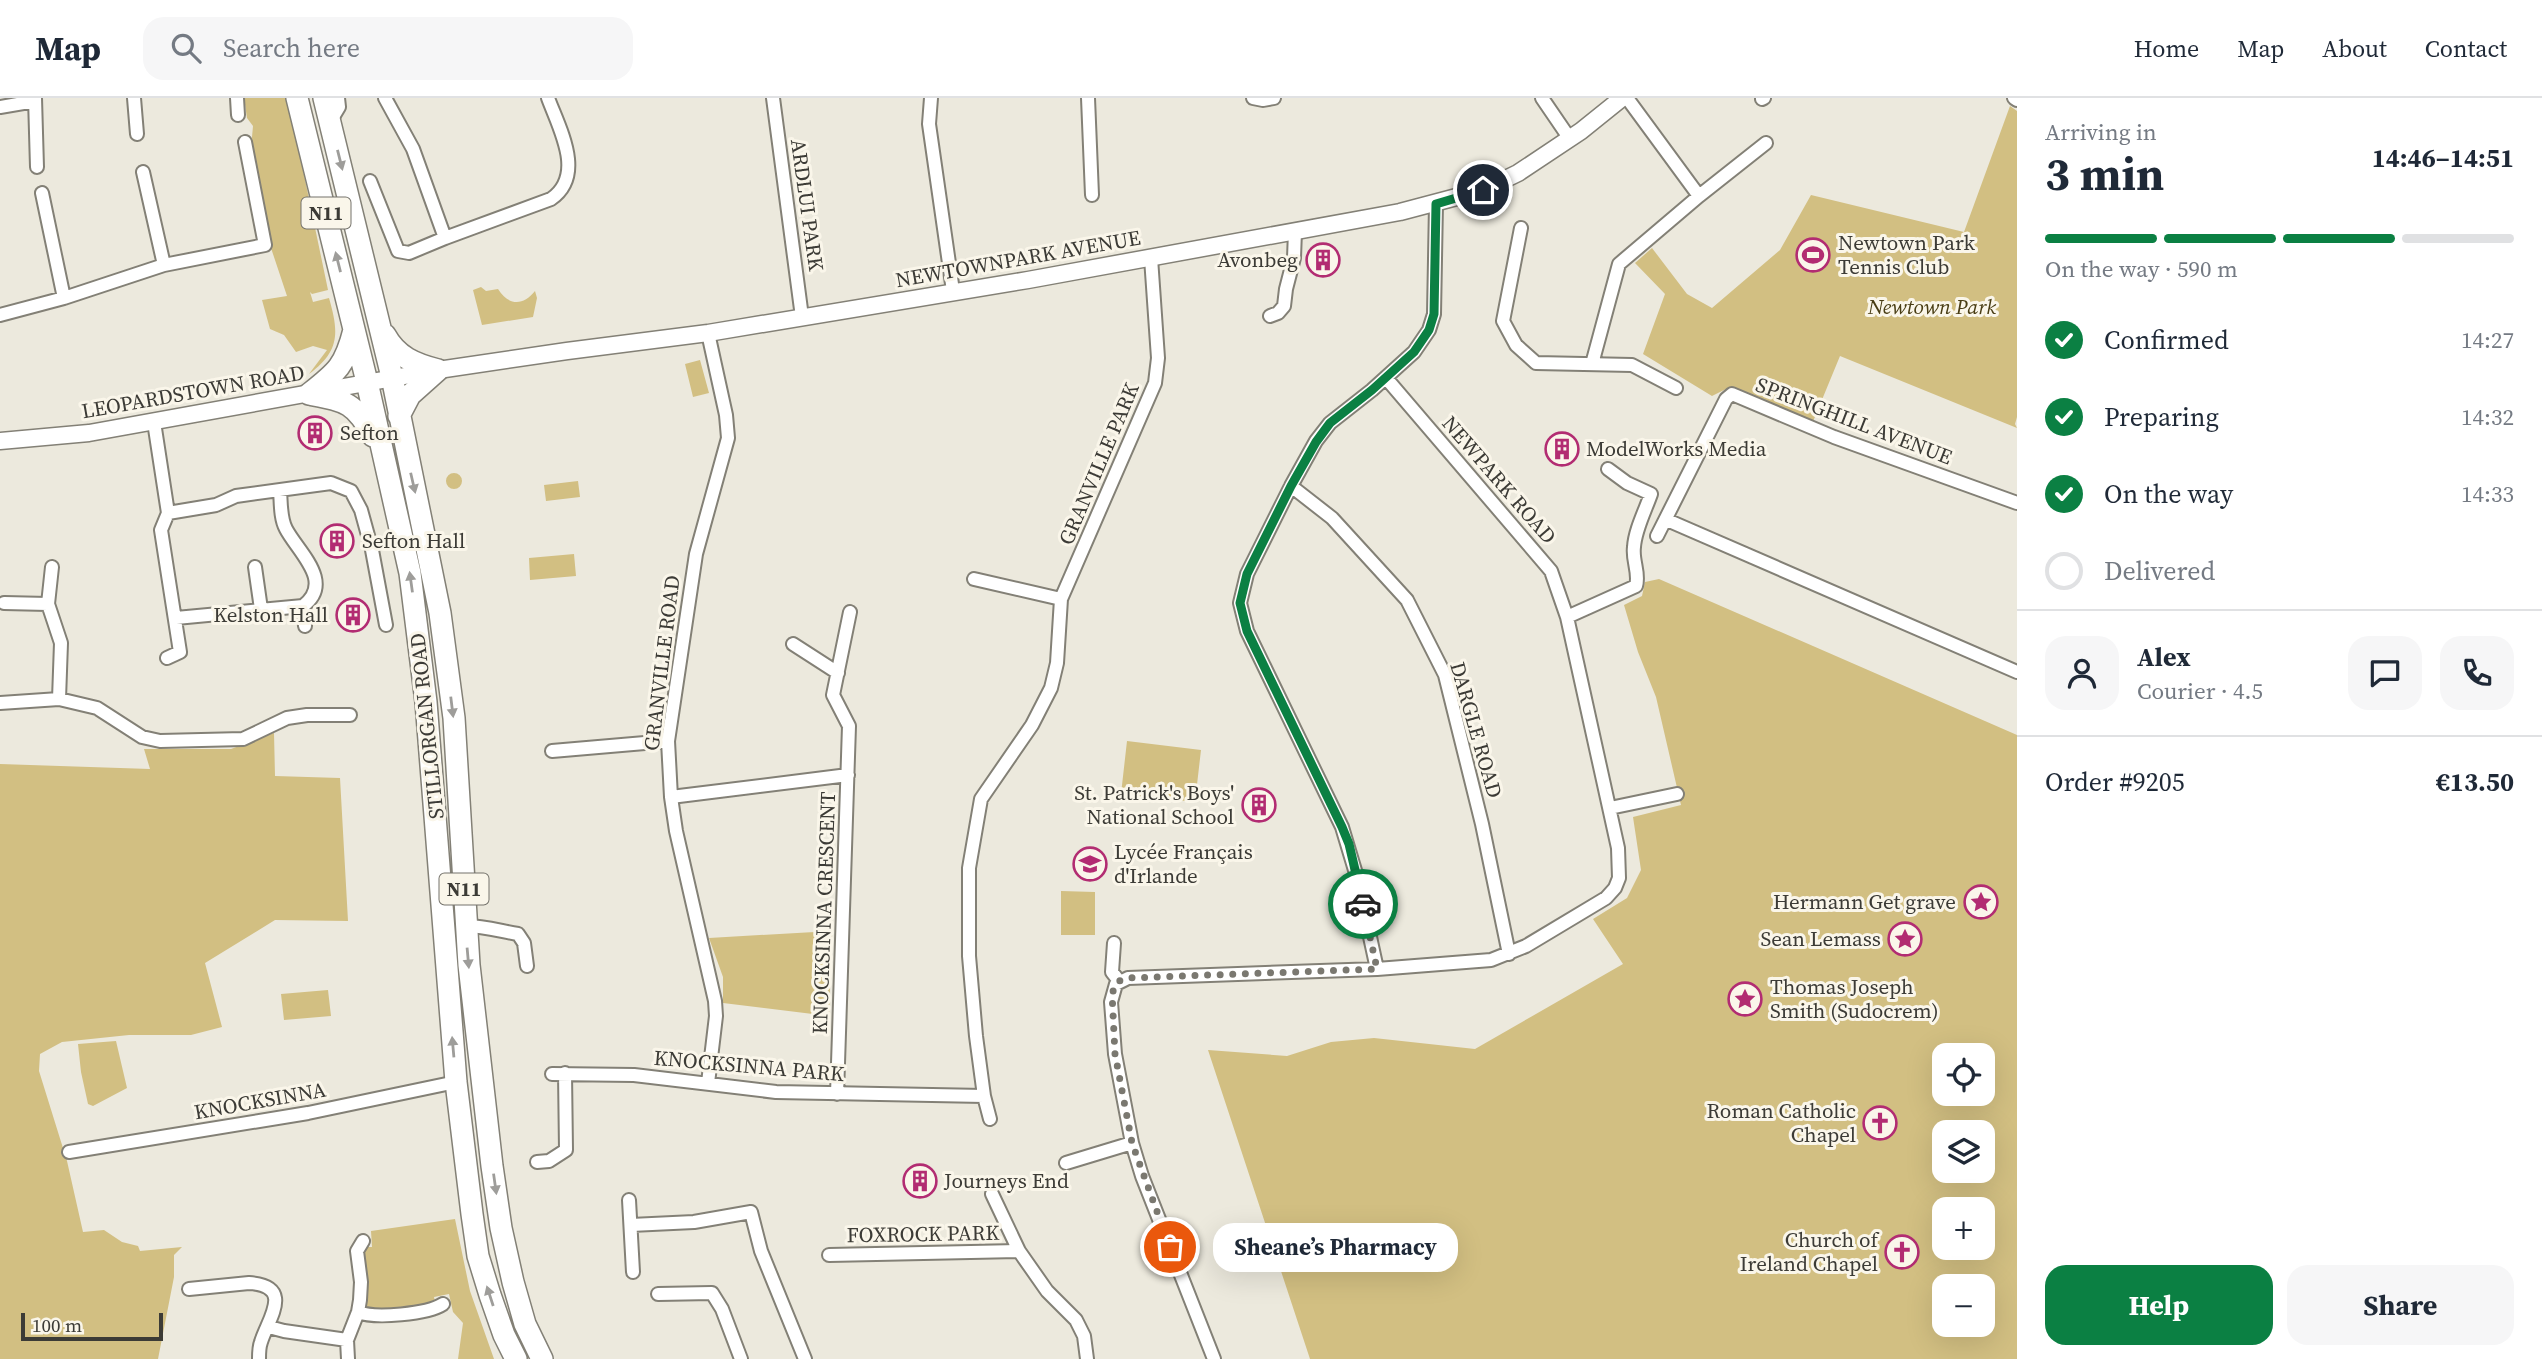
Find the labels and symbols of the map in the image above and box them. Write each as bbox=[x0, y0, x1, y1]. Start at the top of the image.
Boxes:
street label: ARDLUI PARK bbox=[784, 137, 831, 273]
one-way arrow bbox=[335, 149, 346, 171]
pin bbox=[1453, 160, 1513, 220]
road number: N11 bbox=[302, 197, 350, 228]
street label: NEWTOWNPARK AVENUE bbox=[893, 223, 1143, 294]
place label: Newtown Park Tennis Club bbox=[1838, 228, 1976, 281]
sports icon: Newtown Park Tennis Club bbox=[1794, 236, 1832, 274]
building icon: Avonbeg bbox=[1304, 241, 1342, 279]
place label: Avonbeg bbox=[1217, 245, 1298, 274]
one-way arrow bbox=[332, 251, 343, 273]
park label: Newtown Park bbox=[1867, 292, 1996, 321]
street label: LEOPARDSTOWN ROAD bbox=[79, 358, 307, 425]
street label: SPRINGHILL AVENUE bbox=[1752, 370, 1957, 471]
street label: GRANVILLE PARK bbox=[1051, 378, 1146, 549]
street label: NEWPARK ROAD bbox=[1436, 409, 1563, 550]
building icon: Sefton bbox=[296, 414, 334, 452]
place label: Sefton bbox=[340, 418, 399, 447]
building icon: ModelWorks Media bbox=[1543, 430, 1581, 468]
place label: ModelWorks Media bbox=[1586, 434, 1767, 463]
one-way arrow bbox=[407, 472, 418, 494]
building icon: Sefton Hall bbox=[318, 522, 356, 560]
place label: Sefton Hall bbox=[362, 526, 465, 555]
one-way arrow bbox=[405, 571, 416, 593]
street label: GRANVILLE ROAD bbox=[636, 573, 687, 752]
building icon: Kelston Hall bbox=[334, 596, 372, 634]
place label: Kelston Hall bbox=[213, 600, 328, 629]
street label: STILLORGAN ROAD bbox=[402, 632, 451, 821]
street label: DARGLE ROAD bbox=[1443, 658, 1510, 801]
one-way arrow bbox=[447, 696, 458, 718]
place label: St. Patrick's Boys' National School bbox=[1074, 778, 1234, 831]
building icon: St. Patrick's Boys' National School bbox=[1240, 786, 1278, 824]
street label: KNOCKSINNA CRESCENT bbox=[805, 791, 842, 1035]
place label: Lycée Français d'Irlande bbox=[1114, 837, 1253, 890]
school or university icon: Lycée Français d'Irlande bbox=[1071, 845, 1109, 883]
courier bbox=[1328, 869, 1398, 939]
road number: N11 bbox=[440, 874, 489, 904]
place icon: Hermann Get grave bbox=[1962, 883, 2000, 921]
place label: Hermann Get grave bbox=[1773, 887, 1956, 916]
place icon: Sean Lemass bbox=[1886, 920, 1924, 958]
place label: Sean Lemass bbox=[1760, 924, 1881, 953]
one-way arrow bbox=[463, 948, 474, 970]
place label: Thomas Joseph Smith (Sudocrem) bbox=[1770, 972, 1939, 1025]
place icon: Thomas Joseph Smith (Sudocrem) bbox=[1726, 980, 1764, 1018]
one-way arrow bbox=[447, 1036, 458, 1058]
street label: KNOCKSINNA PARK bbox=[653, 1043, 845, 1088]
street label: KNOCKSINNA bbox=[192, 1075, 328, 1126]
place label: Roman Catholic Chapel bbox=[1706, 1096, 1856, 1149]
church icon: Roman Catholic Chapel bbox=[1861, 1104, 1899, 1142]
building icon: Journeys End bbox=[901, 1162, 939, 1200]
place label: Journeys End bbox=[943, 1166, 1069, 1195]
one-way arrow bbox=[489, 1174, 500, 1196]
pin bbox=[1140, 1217, 1200, 1277]
street label: FOXROCK PARK bbox=[846, 1218, 1000, 1249]
callout: Sheane’s Pharmacy bbox=[1212, 1222, 1457, 1272]
place label: Church of Ireland Chapel bbox=[1740, 1225, 1880, 1278]
church icon: Church of Ireland Chapel bbox=[1883, 1233, 1921, 1271]
one-way arrow bbox=[484, 1285, 495, 1306]
scale bar bbox=[21, 1310, 163, 1342]

